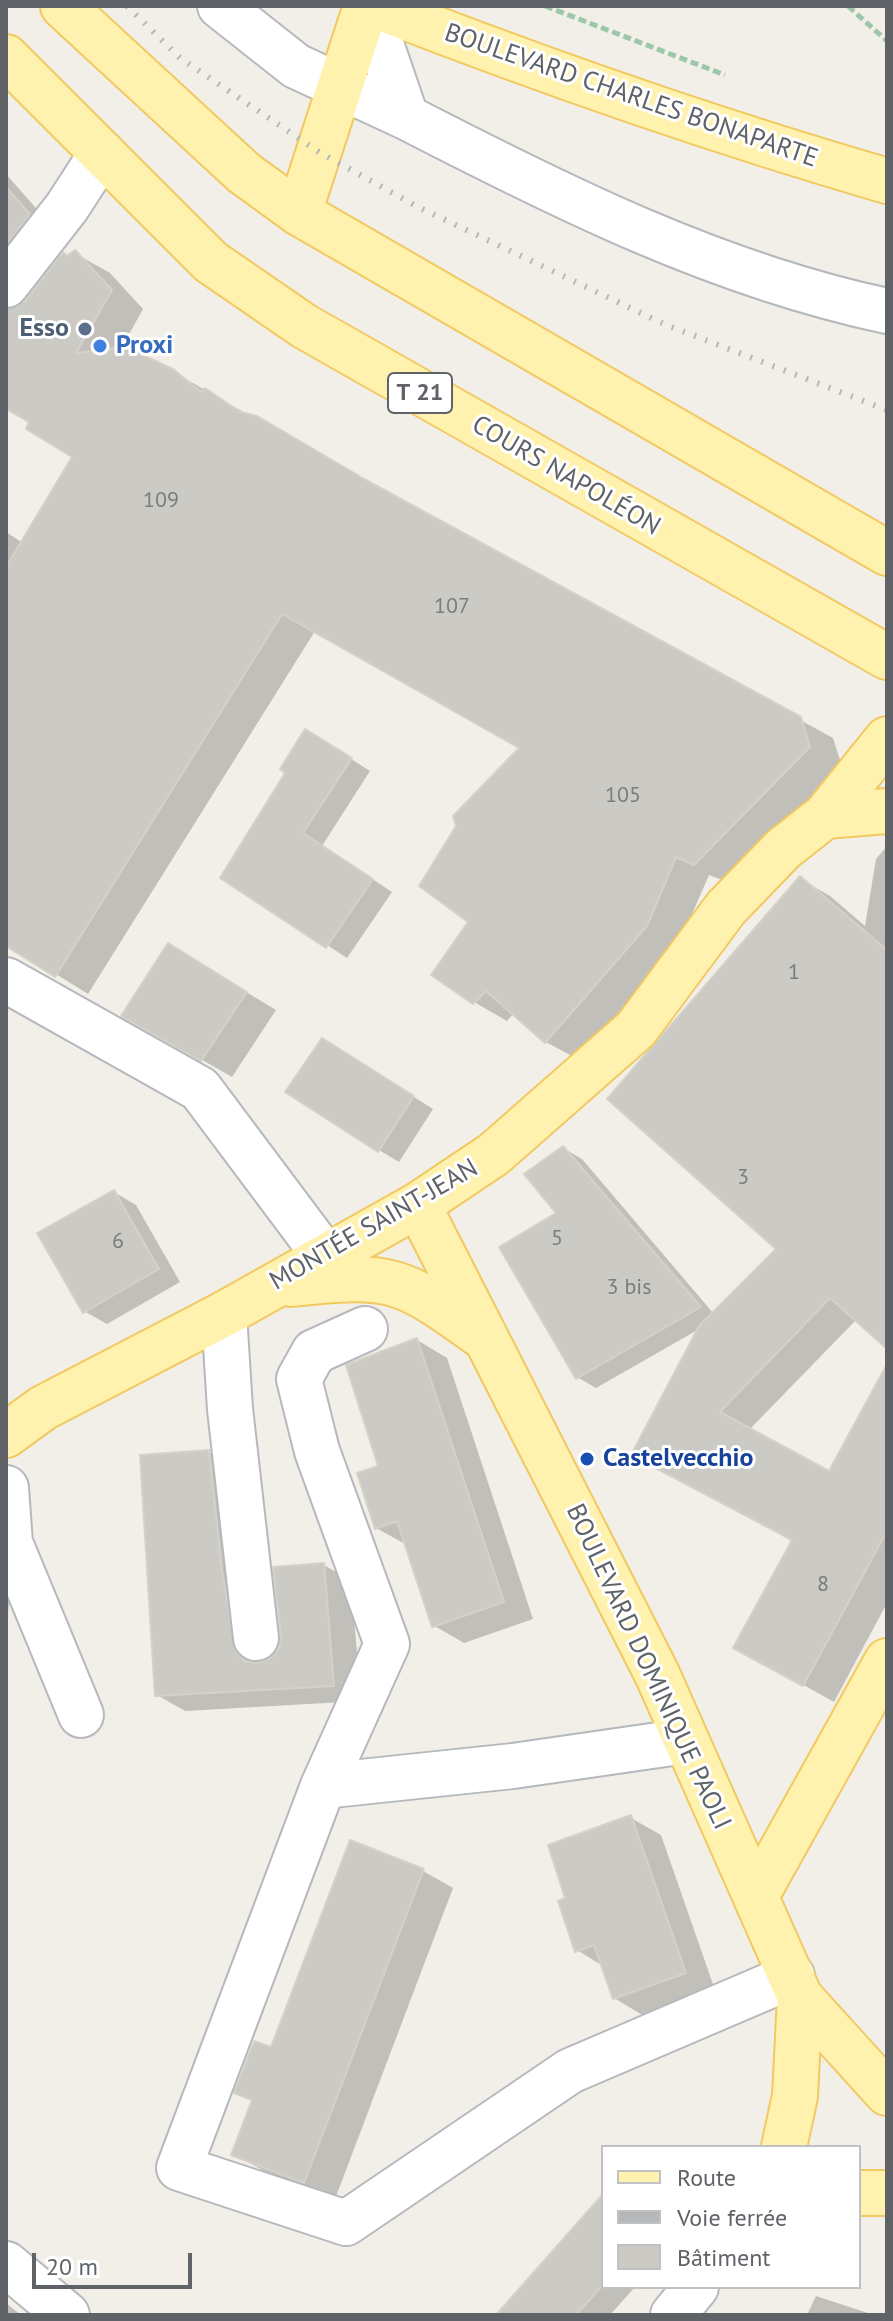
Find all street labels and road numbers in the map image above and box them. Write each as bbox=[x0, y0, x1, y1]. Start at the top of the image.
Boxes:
street label: BOULEVARD CHARLES BONAPARTE bbox=[440, 17, 822, 175]
road number: T 21 bbox=[388, 373, 452, 413]
street label: COURS NAPOLÉON bbox=[466, 409, 666, 543]
street label: MONTÉE SAINT-JEAN bbox=[264, 1153, 484, 1297]
street label: BOULEVARD DOMINIQUE PAOLI bbox=[559, 1499, 737, 1835]

